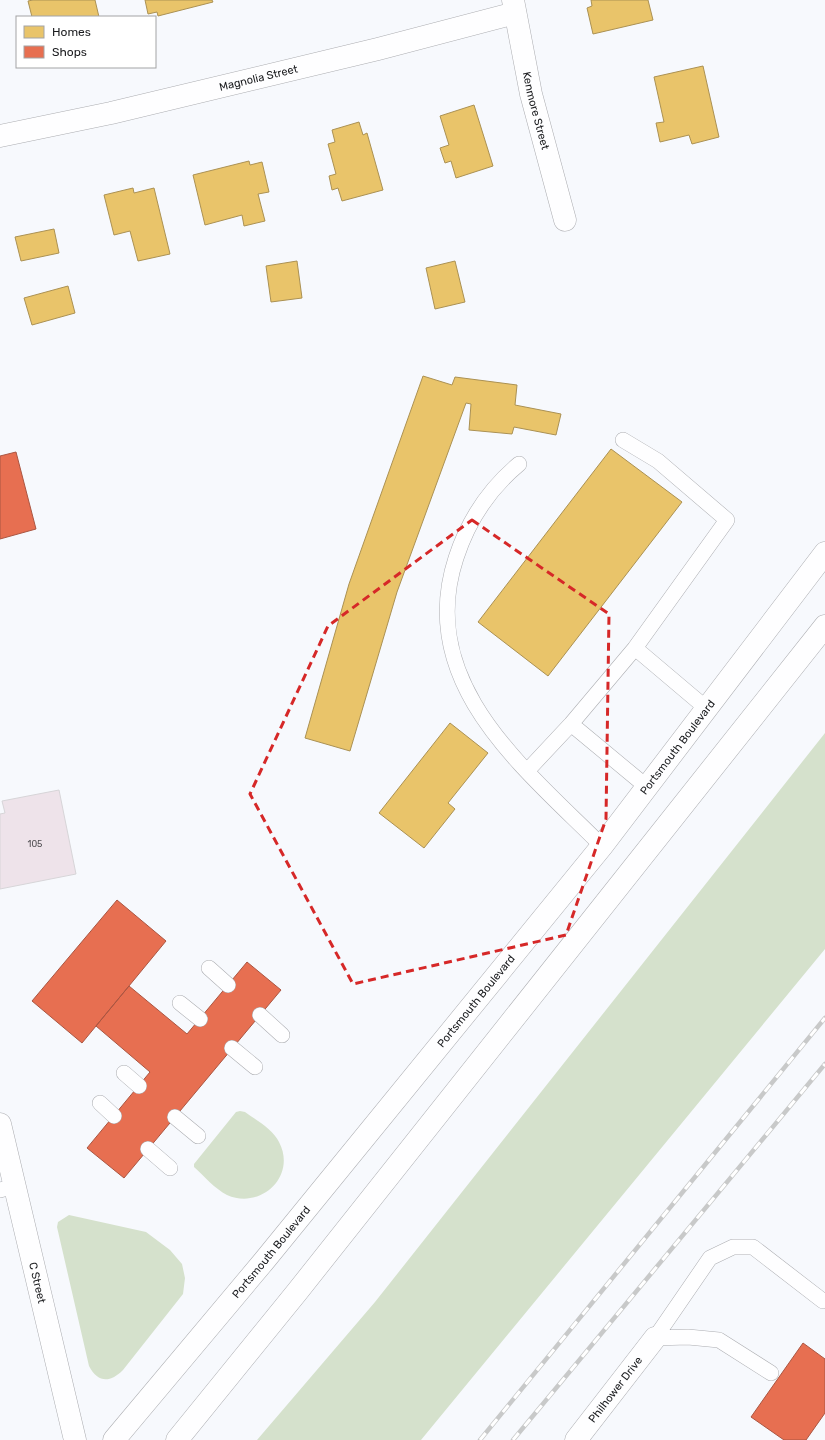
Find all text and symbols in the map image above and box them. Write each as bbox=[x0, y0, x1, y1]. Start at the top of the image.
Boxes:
legend bbox=[16, 16, 156, 68]
text: Homes bbox=[52, 25, 91, 39]
text: Shops bbox=[52, 45, 87, 59]
street label: Magnolia Street bbox=[218, 62, 300, 93]
street label: Kenmore Street bbox=[520, 70, 552, 152]
street label: Portsmouth Boulevard bbox=[637, 697, 717, 797]
house number: 105 bbox=[28, 839, 42, 849]
street label: Portsmouth Boulevard bbox=[434, 952, 517, 1050]
street label: Portsmouth Boulevard bbox=[229, 1203, 313, 1301]
street label: C Street bbox=[26, 1261, 49, 1305]
street label: Philhower Drive bbox=[586, 1354, 645, 1425]

